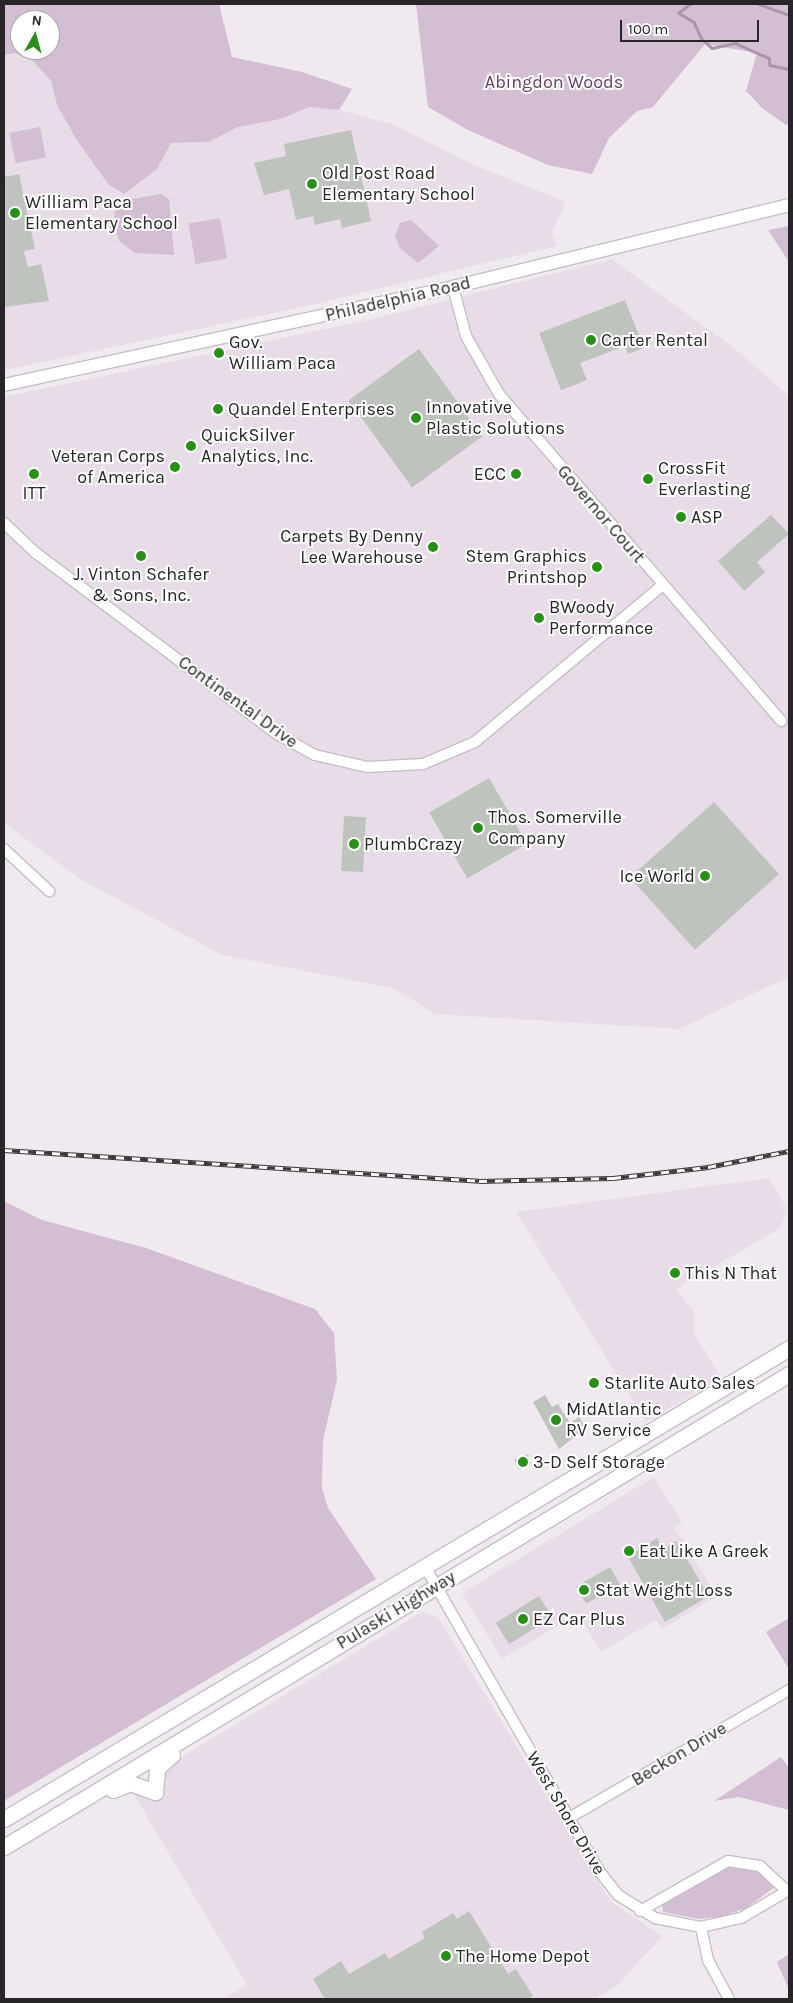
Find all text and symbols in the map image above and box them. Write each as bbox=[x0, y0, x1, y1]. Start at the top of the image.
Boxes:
north arrow bbox=[10, 10, 60, 60]
scale bar bbox=[623, 10, 762, 42]
text: N bbox=[31, 12, 43, 30]
text: 100 m bbox=[628, 20, 668, 38]
park label: Abingdon Woods bbox=[485, 71, 623, 93]
place label: Old Post Road Elementary School bbox=[322, 163, 475, 205]
marker: Old Post Road Elementary School bbox=[306, 178, 318, 190]
place label: William Paca Elementary School bbox=[25, 192, 178, 234]
marker: William Paca Elementary School bbox=[9, 207, 21, 219]
street label: Philadelphia Road bbox=[323, 272, 473, 326]
place label: Carter Rental bbox=[601, 329, 708, 351]
place label: Gov. William Paca bbox=[229, 332, 336, 374]
marker: Carter Rental bbox=[585, 334, 597, 346]
marker: Gov. William Paca bbox=[213, 347, 225, 359]
place label: Innovative Plastic Solutions bbox=[426, 397, 565, 439]
place label: Quandel Enterprises bbox=[228, 398, 395, 420]
marker: Quandel Enterprises bbox=[212, 403, 224, 415]
marker: Innovative Plastic Solutions bbox=[410, 412, 422, 424]
place label: QuickSilver Analytics, Inc. bbox=[201, 425, 313, 468]
marker: QuickSilver Analytics, Inc. bbox=[185, 440, 197, 452]
place label: Veteran Corps of America bbox=[51, 446, 165, 488]
place label: CrossFit Everlasting bbox=[658, 458, 750, 500]
marker: Veteran Corps of America bbox=[169, 461, 181, 473]
street label: Governor Court bbox=[553, 461, 649, 567]
place label: ECC bbox=[474, 463, 506, 485]
marker: ITT bbox=[28, 468, 40, 480]
marker: ECC bbox=[510, 468, 522, 480]
marker: CrossFit Everlasting bbox=[642, 473, 654, 485]
place label: ITT bbox=[22, 482, 46, 504]
place label: ASP bbox=[691, 506, 722, 528]
marker: ASP bbox=[675, 511, 687, 523]
place label: Carpets By Denny Lee Warehouse bbox=[280, 526, 423, 568]
marker: Carpets By Denny Lee Warehouse bbox=[427, 541, 439, 553]
place label: Stem Graphics Printshop bbox=[465, 546, 587, 588]
marker: J. Vinton Schafer & Sons, Inc. bbox=[135, 550, 147, 562]
marker: Stem Graphics Printshop bbox=[591, 561, 603, 573]
place label: J. Vinton Schafer & Sons, Inc. bbox=[73, 564, 209, 606]
place label: BWoody Performance bbox=[549, 597, 653, 640]
marker: BWoody Performance bbox=[533, 612, 545, 624]
street label: Continental Drive bbox=[174, 651, 302, 753]
place label: Thos. Somerville Company bbox=[488, 807, 622, 850]
marker: Thos. Somerville Company bbox=[472, 822, 484, 834]
place label: PlumbCrazy bbox=[364, 833, 462, 855]
marker: PlumbCrazy bbox=[348, 838, 360, 850]
place label: Ice World bbox=[620, 865, 695, 887]
marker: Ice World bbox=[699, 870, 711, 882]
place label: This N That bbox=[685, 1262, 777, 1284]
marker: This N That bbox=[669, 1267, 681, 1279]
place label: Starlite Auto Sales bbox=[604, 1372, 755, 1394]
marker: Starlite Auto Sales bbox=[588, 1377, 600, 1389]
place label: MidAtlantic RV Service bbox=[566, 1399, 662, 1442]
marker: MidAtlantic RV Service bbox=[550, 1414, 562, 1426]
place label: 3-D Self Storage bbox=[533, 1451, 665, 1473]
marker: 3-D Self Storage bbox=[517, 1456, 529, 1468]
place label: Eat Like A Greek bbox=[639, 1540, 769, 1562]
marker: Eat Like A Greek bbox=[623, 1545, 635, 1557]
street label: Pulaski Highway bbox=[333, 1566, 459, 1654]
place label: Stat Weight Loss bbox=[595, 1579, 733, 1601]
marker: Stat Weight Loss bbox=[577, 1583, 591, 1597]
place label: EZ Car Plus bbox=[533, 1608, 625, 1630]
marker: EZ Car Plus bbox=[517, 1613, 529, 1625]
street label: Beckon Drive bbox=[628, 1717, 730, 1791]
street label: West Shore Drive bbox=[522, 1747, 610, 1879]
place label: The Home Depot bbox=[456, 1945, 590, 1967]
marker: The Home Depot bbox=[440, 1950, 452, 1962]

